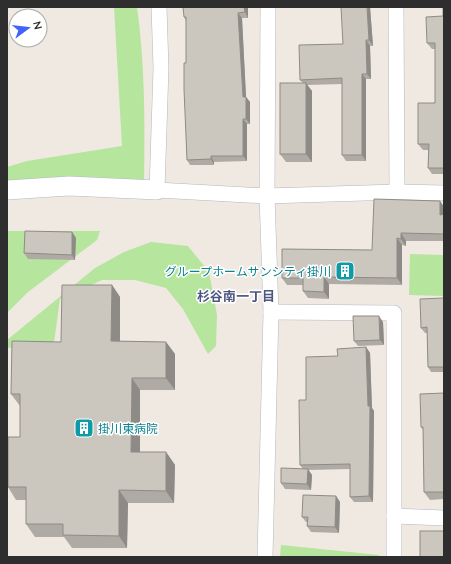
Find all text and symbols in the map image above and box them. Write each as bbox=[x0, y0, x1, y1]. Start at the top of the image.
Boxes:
north arrow bbox=[8, 8, 48, 48]
text: N bbox=[30, 20, 45, 31]
building icon: グループホームサンシティ掛川 bbox=[334, 260, 356, 282]
place label: グループホームサンシティ掛川 bbox=[165, 264, 331, 279]
district label: 杉谷南一丁目 bbox=[197, 288, 275, 304]
building icon: 掛川東病院 bbox=[73, 417, 95, 439]
place label: 掛川東病院 bbox=[98, 421, 158, 436]

